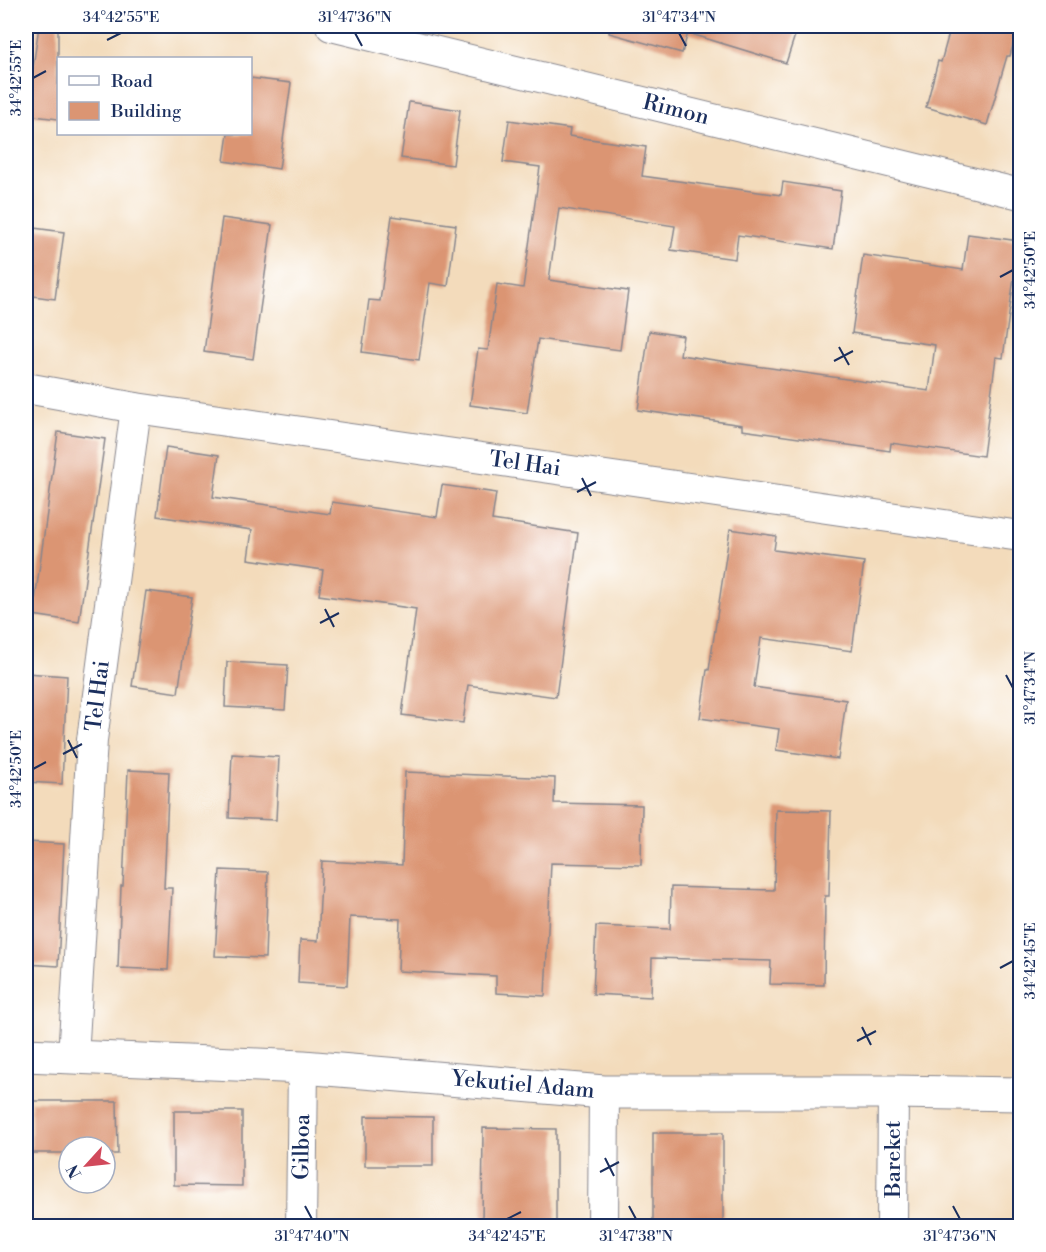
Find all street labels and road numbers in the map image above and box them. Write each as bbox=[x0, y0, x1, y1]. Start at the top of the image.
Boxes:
street label: Rimon bbox=[640, 89, 712, 131]
street label: Tel Hai bbox=[488, 446, 562, 482]
street label: Tel Hai bbox=[80, 659, 116, 733]
street label: Yekutiel Adam bbox=[449, 1065, 596, 1105]
street label: Gilboa bbox=[288, 1113, 316, 1180]
street label: Bareket bbox=[880, 1120, 907, 1199]

